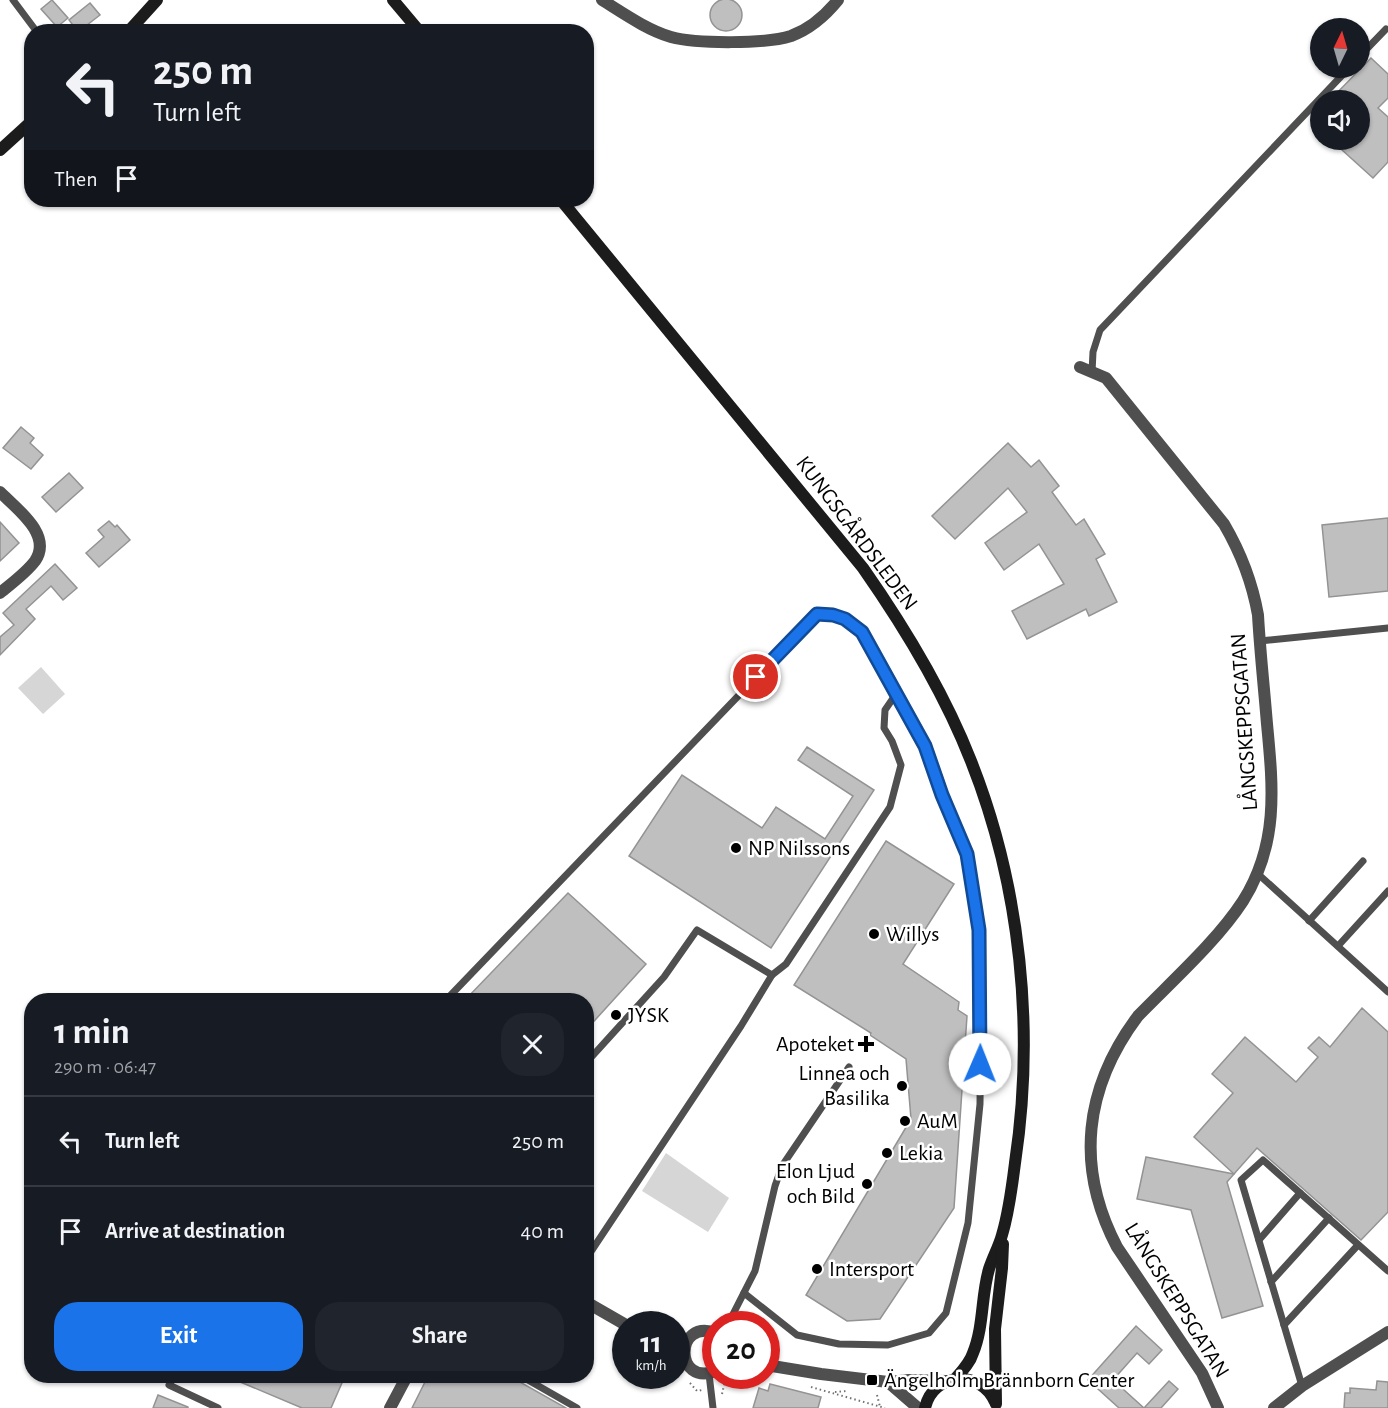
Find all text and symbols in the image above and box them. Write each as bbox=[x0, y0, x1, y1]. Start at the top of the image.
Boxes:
north arrow bbox=[1310, 18, 1370, 78]
map controls bbox=[1310, 18, 1370, 150]
icon: left bbox=[54, 48, 132, 126]
text: 250 m bbox=[153, 50, 253, 92]
button: sound bbox=[1310, 90, 1370, 150]
text: Turn left bbox=[153, 99, 241, 126]
icon: arrive bbox=[110, 162, 143, 195]
text: Then bbox=[54, 168, 98, 190]
street label: KUNGSGÅRDSLEDEN bbox=[792, 451, 923, 614]
street label: LÅNGSKEPPSGATAN bbox=[1226, 632, 1261, 812]
pin bbox=[730, 651, 781, 702]
icon: arrive bbox=[739, 660, 772, 693]
place label: NP Nilssons bbox=[748, 837, 850, 859]
marker: NP Nilssons bbox=[729, 841, 743, 855]
place label: Willys bbox=[886, 923, 939, 945]
marker: Willys bbox=[867, 927, 881, 941]
place label: JYSK bbox=[628, 1004, 670, 1026]
marker: JYSK bbox=[609, 1008, 623, 1022]
button: close bbox=[501, 1013, 564, 1076]
text: 1 min bbox=[54, 1014, 130, 1050]
position arrow bbox=[948, 1032, 1012, 1096]
place label: Apoteket bbox=[776, 1033, 854, 1055]
marker: Apoteket bbox=[859, 1037, 873, 1051]
text: 290 m · 06:47 bbox=[54, 1057, 156, 1077]
place label: Linnea och Basilika bbox=[798, 1062, 890, 1109]
marker: Linnea och Basilika bbox=[895, 1079, 909, 1093]
place label: AuM bbox=[917, 1110, 958, 1132]
marker: AuM bbox=[898, 1114, 912, 1128]
icon: left bbox=[54, 1125, 87, 1158]
text: Turn left bbox=[105, 1130, 179, 1152]
text: 250 m bbox=[512, 1130, 564, 1152]
place label: Lekia bbox=[899, 1142, 944, 1164]
marker: Lekia bbox=[880, 1146, 894, 1160]
place label: Elon Ljud och Bild bbox=[776, 1160, 855, 1207]
marker: Elon Ljud och Bild bbox=[860, 1177, 874, 1191]
icon: arrive bbox=[54, 1215, 87, 1248]
street label: LÅNGSKEPPSGATAN bbox=[1120, 1218, 1234, 1381]
text: Arrive at destination bbox=[105, 1220, 285, 1242]
text: 40 m bbox=[521, 1220, 564, 1242]
place label: Intersport bbox=[829, 1258, 914, 1280]
marker: Intersport bbox=[810, 1262, 824, 1276]
button: Exit bbox=[54, 1302, 303, 1371]
button: Share bbox=[315, 1302, 564, 1371]
speed limit sign: 20 bbox=[702, 1311, 780, 1389]
text: 11 bbox=[640, 1328, 662, 1358]
text: km/h bbox=[636, 1358, 666, 1373]
place label: Ängelholm Brännborn Center bbox=[884, 1369, 1134, 1391]
marker: Ängelholm Brännborn Center bbox=[865, 1373, 879, 1387]

